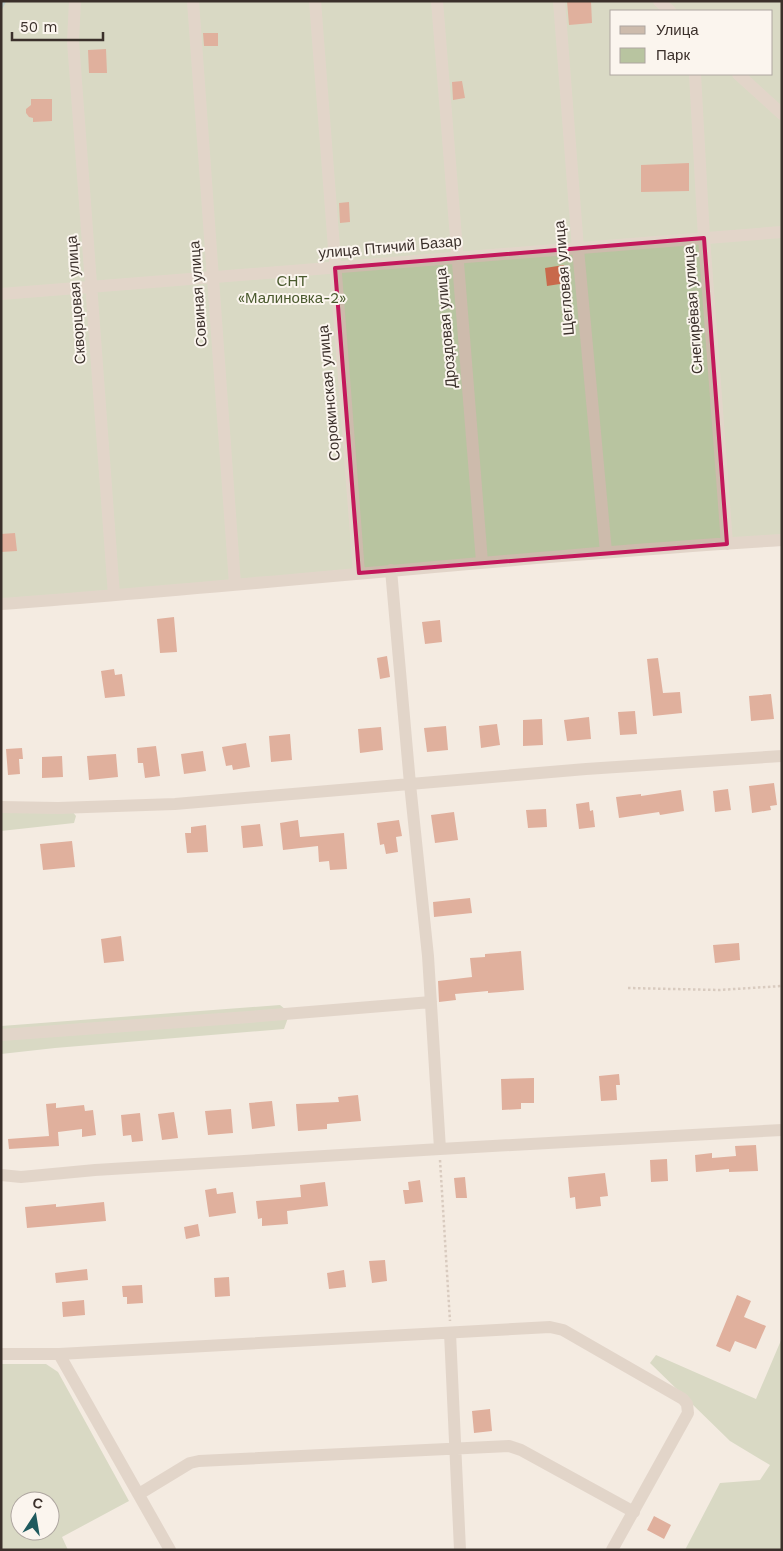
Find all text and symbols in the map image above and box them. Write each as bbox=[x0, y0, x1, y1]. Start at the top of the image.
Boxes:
scale bar bbox=[12, 10, 104, 42]
legend bbox=[610, 10, 773, 75]
text: 50 m bbox=[20, 18, 57, 36]
text: Улица bbox=[656, 21, 699, 39]
text: Парк bbox=[656, 46, 690, 64]
street label: Щегловая улица bbox=[550, 219, 578, 336]
street label: улица Птичий Базар bbox=[318, 232, 462, 262]
street label: Скворцовая улица bbox=[62, 234, 89, 365]
street label: Совиная улица bbox=[185, 240, 211, 348]
street label: Снегирёвая улица bbox=[679, 245, 706, 375]
street label: Дроздовая улица bbox=[432, 266, 460, 389]
park label: СНТ «Малиновка-2» bbox=[238, 272, 346, 307]
street label: Сорокинская улица bbox=[314, 324, 344, 462]
north arrow bbox=[10, 1491, 60, 1541]
text: С bbox=[31, 1494, 44, 1512]

